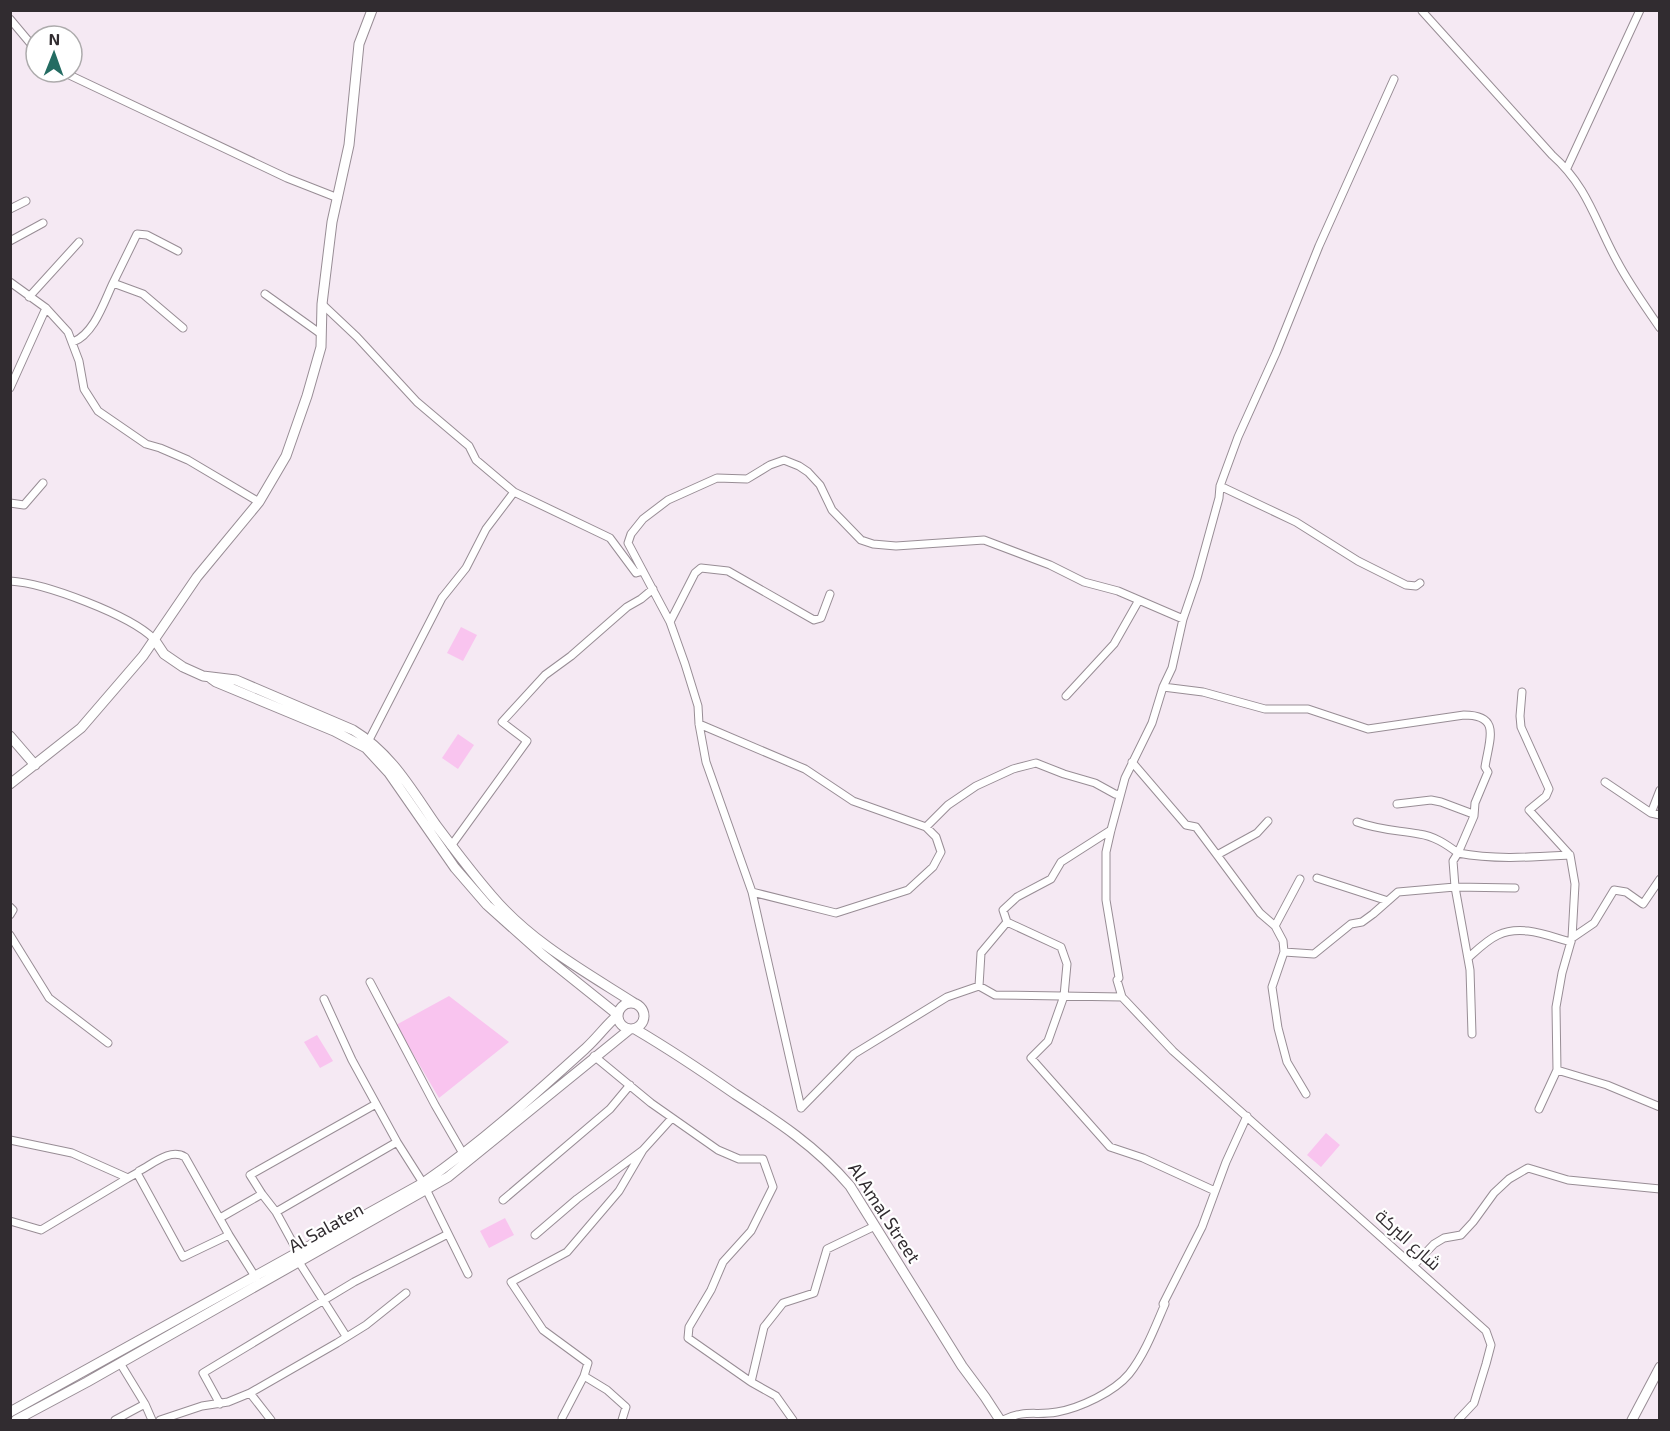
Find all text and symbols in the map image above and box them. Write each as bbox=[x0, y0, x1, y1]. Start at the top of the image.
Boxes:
north arrow bbox=[24, 24, 84, 84]
text: N bbox=[48, 29, 60, 48]
street label: Al Amal Street bbox=[844, 1158, 926, 1267]
street label: Al Salaten bbox=[284, 1198, 367, 1257]
street label: شارع البركة bbox=[1370, 1204, 1446, 1276]

